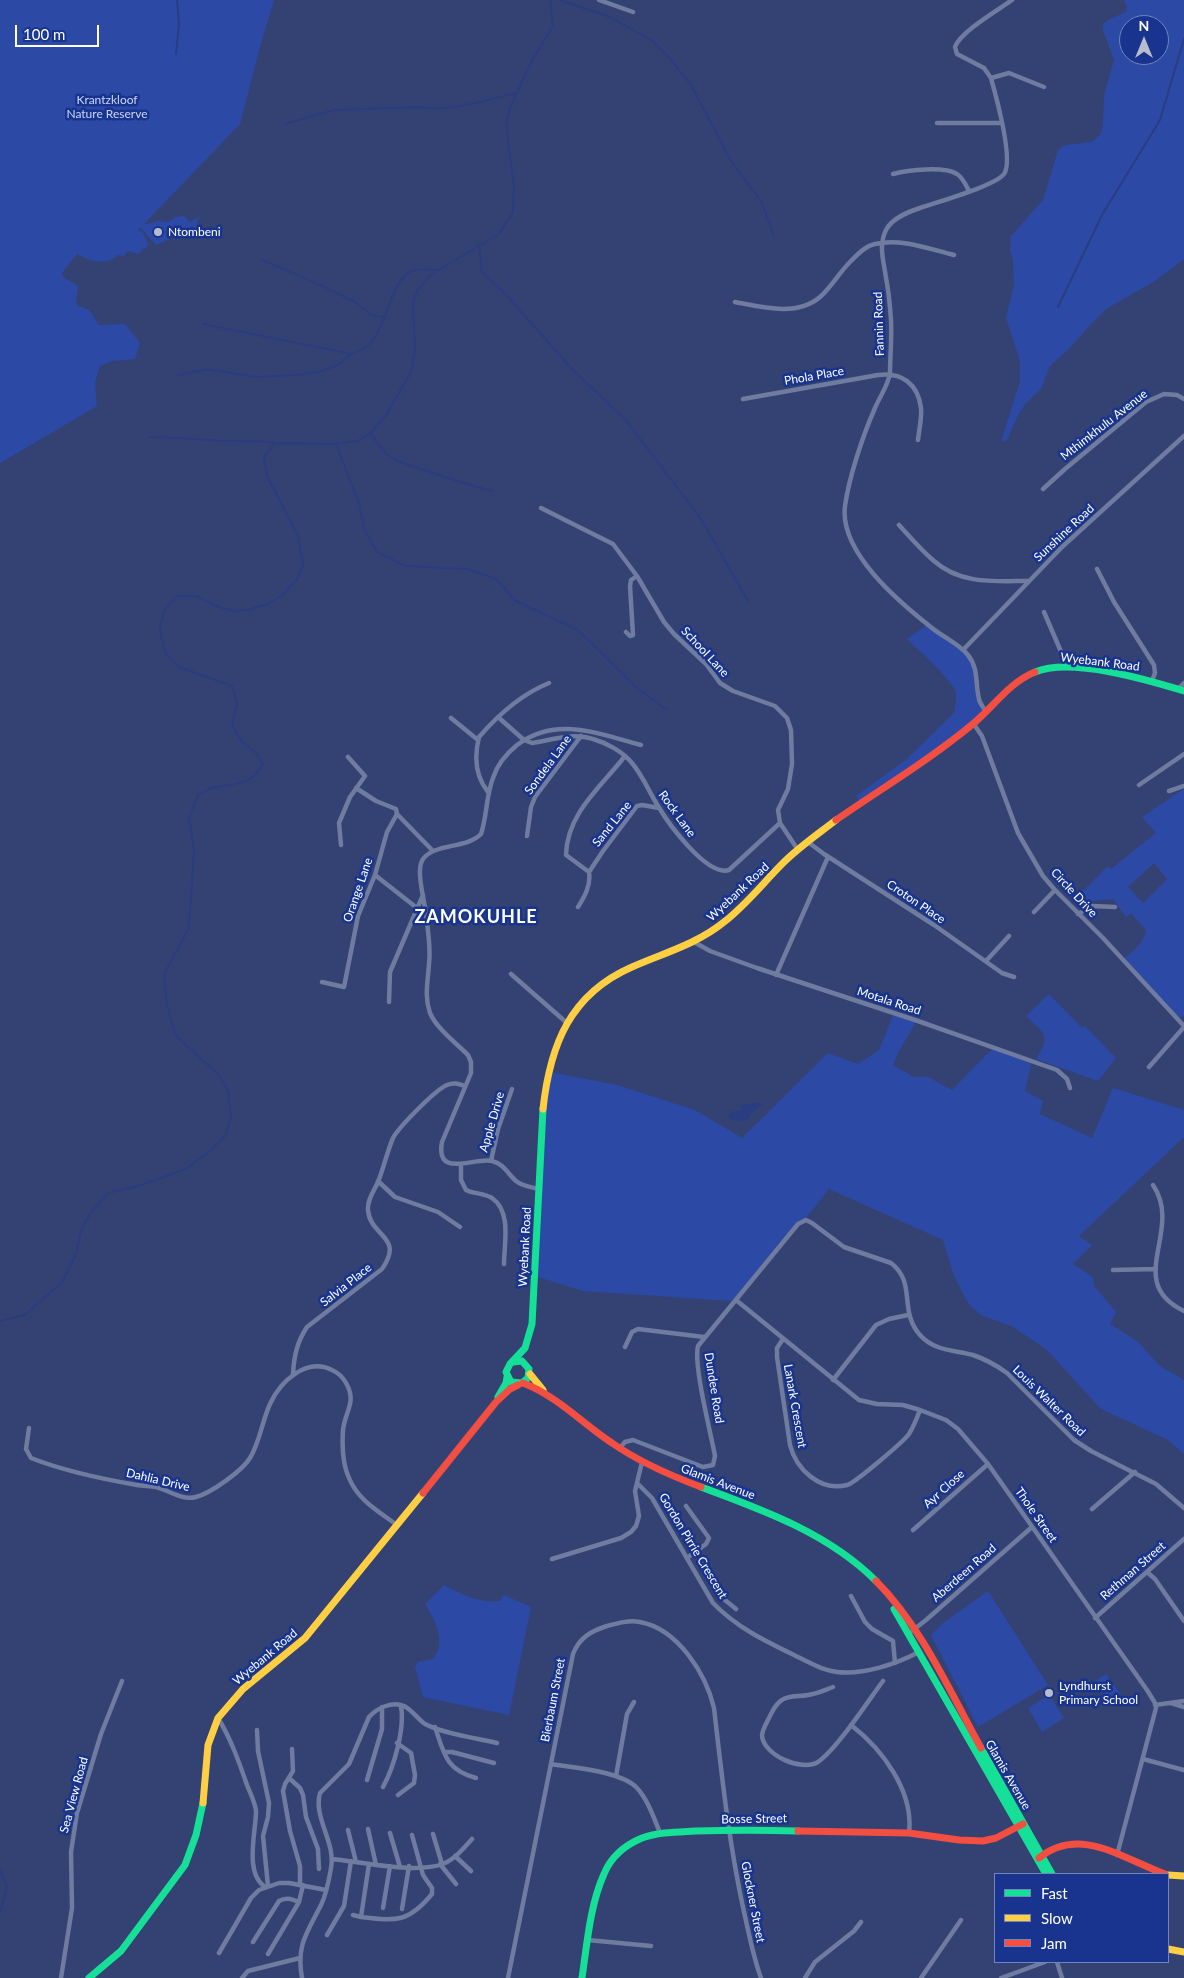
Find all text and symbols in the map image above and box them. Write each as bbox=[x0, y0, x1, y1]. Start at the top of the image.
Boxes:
scale bar bbox=[18, 15, 101, 47]
north arrow bbox=[1119, 15, 1169, 65]
text: N bbox=[1139, 17, 1149, 34]
text: 100 m bbox=[23, 25, 65, 43]
park label: Krantzkloof Nature Reserve bbox=[66, 93, 148, 121]
place label: Ntombeni bbox=[168, 225, 221, 239]
marker: Ntombeni bbox=[152, 226, 164, 238]
street label: Fannin Road bbox=[871, 291, 887, 357]
street label: Phola Place bbox=[783, 364, 845, 388]
street label: Mthimkhulu Avenue bbox=[1058, 387, 1150, 463]
street label: Sunshine Road bbox=[1031, 501, 1097, 565]
street label: School Lane bbox=[678, 624, 732, 680]
street label: Wyebank Road bbox=[1060, 650, 1140, 674]
street label: Sondela Lane bbox=[522, 732, 574, 798]
street label: Rock Lane bbox=[655, 788, 699, 840]
street label: Sand Lane bbox=[589, 798, 635, 850]
street label: Orange Lane bbox=[340, 856, 376, 924]
street label: Wyebank Road bbox=[704, 860, 772, 924]
street label: Circle Drive bbox=[1048, 866, 1100, 920]
street label: Croton Place bbox=[884, 877, 948, 927]
district label: ZAMOKUHLE bbox=[413, 906, 539, 928]
street label: Motala Road bbox=[855, 984, 923, 1018]
street label: Apple Drive bbox=[476, 1090, 508, 1154]
street label: Wyebank Road bbox=[516, 1207, 534, 1287]
street label: Salvia Place bbox=[317, 1260, 375, 1310]
street label: Dundee Road bbox=[701, 1352, 727, 1424]
street label: Lanark Crescent bbox=[781, 1363, 809, 1449]
street label: Louis Walter Road bbox=[1010, 1363, 1088, 1439]
street label: Glamis Avenue bbox=[679, 1461, 757, 1503]
street label: Dahlia Drive bbox=[125, 1466, 191, 1494]
street label: Ayr Close bbox=[920, 1467, 968, 1511]
street label: Thole Street bbox=[1012, 1485, 1060, 1545]
street label: Gordon Pirrie Crescent bbox=[656, 1491, 730, 1601]
street label: Rethman Street bbox=[1097, 1539, 1169, 1603]
street label: Aberdeen Road bbox=[929, 1541, 999, 1605]
street label: Wyebank Road bbox=[230, 1626, 300, 1688]
street label: Bierbaum Street bbox=[538, 1657, 568, 1743]
place label: Lyndhurst Primary School bbox=[1059, 1679, 1138, 1707]
marker: Lyndhurst Primary School bbox=[1043, 1687, 1055, 1699]
street label: Glamis Avenue bbox=[982, 1738, 1034, 1812]
street label: Sea View Road bbox=[57, 1755, 91, 1835]
street label: Bosse Street bbox=[721, 1811, 787, 1827]
street label: Glockner Street bbox=[738, 1860, 768, 1944]
legend bbox=[994, 1873, 1169, 1963]
text: Fast bbox=[1041, 1884, 1068, 1902]
text: Slow bbox=[1041, 1909, 1073, 1927]
text: Jam bbox=[1041, 1934, 1067, 1952]

